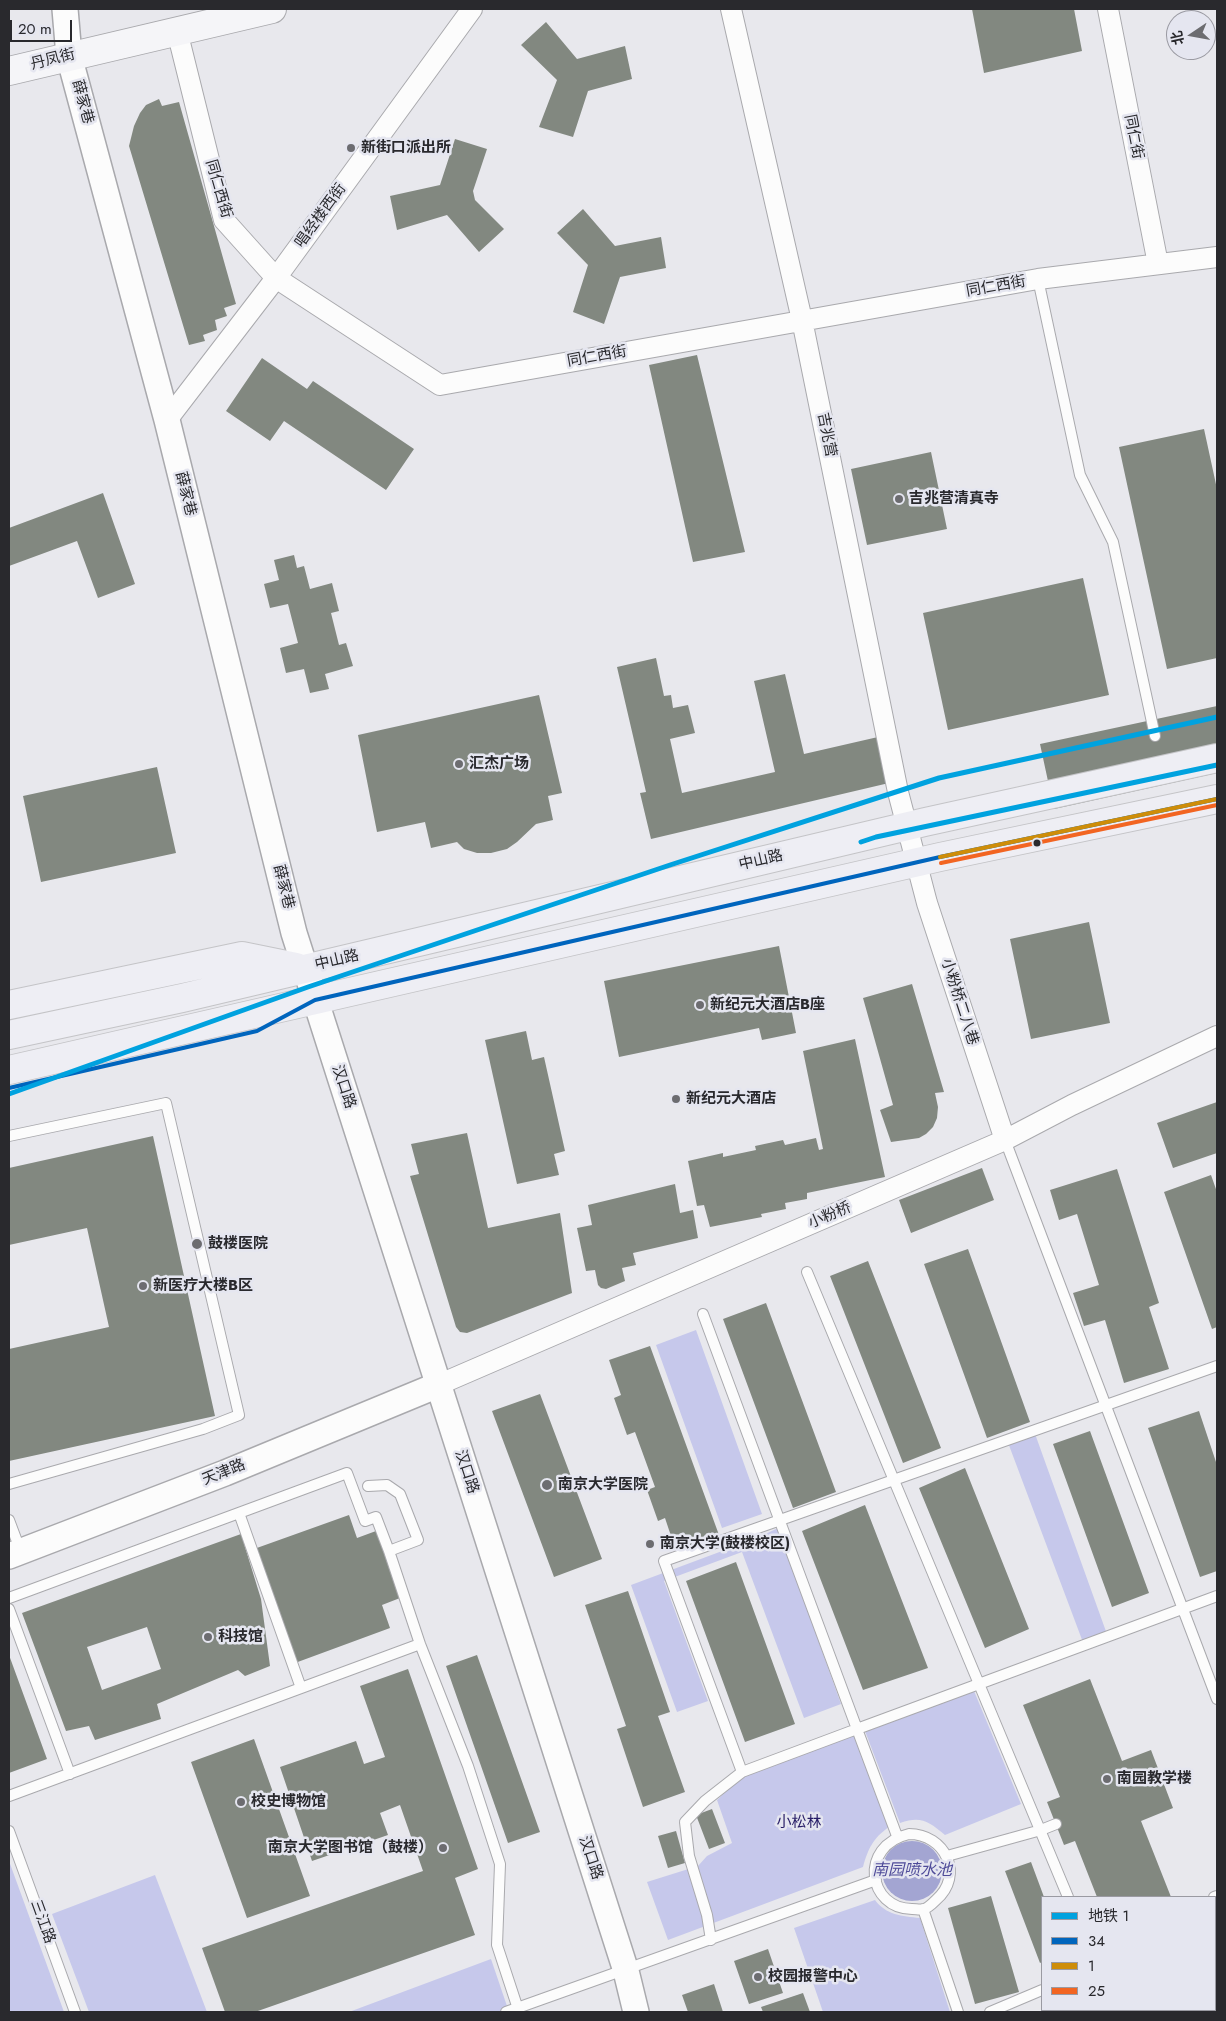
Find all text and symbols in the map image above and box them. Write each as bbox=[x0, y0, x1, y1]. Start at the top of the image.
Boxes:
scale bar bbox=[12, 10, 75, 42]
north arrow bbox=[1166, 10, 1216, 60]
text: 20 m bbox=[18, 18, 52, 40]
text: 北 bbox=[1166, 29, 1189, 47]
street label: 丹凤街 bbox=[29, 46, 77, 74]
street label: 薛家巷 bbox=[67, 78, 97, 126]
street label: 同仁街 bbox=[1120, 113, 1146, 161]
place label: 新街口派出所 bbox=[361, 139, 451, 157]
marker: 新街口派出所 bbox=[345, 142, 357, 154]
street label: 同仁西街 bbox=[201, 158, 235, 220]
street label: 唱经楼西街 bbox=[292, 180, 350, 252]
street label: 同仁西街 bbox=[965, 273, 1027, 301]
street label: 同仁西街 bbox=[566, 343, 628, 371]
street label: 吉兆营 bbox=[813, 411, 839, 459]
street label: 薛家巷 bbox=[171, 470, 199, 518]
place label: 吉兆营清真寺 bbox=[909, 490, 999, 508]
marker: 吉兆营清真寺 bbox=[893, 493, 905, 505]
place label: 汇杰广场 bbox=[469, 755, 529, 773]
marker: 汇杰广场 bbox=[453, 758, 465, 770]
unlabelled marker bbox=[1032, 838, 1042, 848]
street label: 中山路 bbox=[737, 847, 785, 875]
street label: 薛家巷 bbox=[269, 863, 297, 911]
street label: 中山路 bbox=[313, 947, 361, 975]
street label: 小粉桥二八巷 bbox=[937, 956, 981, 1048]
place label: 新纪元大酒店B座 bbox=[710, 996, 825, 1014]
marker: 新纪元大酒店B座 bbox=[694, 999, 706, 1011]
street label: 汉口路 bbox=[327, 1063, 359, 1111]
place label: 新纪元大酒店 bbox=[686, 1090, 776, 1108]
marker: 新纪元大酒店 bbox=[670, 1093, 682, 1105]
street label: 小粉桥 bbox=[806, 1199, 854, 1233]
place label: 鼓楼医院 bbox=[208, 1235, 268, 1253]
marker: 鼓楼医院 bbox=[190, 1237, 204, 1251]
place label: 新医疗大楼B区 bbox=[153, 1277, 253, 1295]
marker: 新医疗大楼B区 bbox=[137, 1280, 149, 1292]
street label: 汉口路 bbox=[450, 1448, 482, 1496]
street label: 天津路 bbox=[200, 1456, 248, 1490]
place label: 南京大学医院 bbox=[558, 1476, 648, 1494]
marker: 南京大学医院 bbox=[540, 1478, 554, 1492]
place label: 南京大学(鼓楼校区) bbox=[660, 1535, 790, 1553]
marker: 南京大学(鼓楼校区) bbox=[644, 1538, 656, 1550]
place label: 科技馆 bbox=[218, 1628, 263, 1646]
marker: 科技馆 bbox=[202, 1631, 214, 1643]
place label: 南园教学楼 bbox=[1117, 1770, 1192, 1788]
marker: 南园教学楼 bbox=[1101, 1773, 1113, 1785]
place label: 校史博物馆 bbox=[251, 1793, 326, 1811]
marker: 校史博物馆 bbox=[235, 1796, 247, 1808]
park label: 小松林 bbox=[777, 1814, 821, 1832]
street label: 汉口路 bbox=[574, 1834, 606, 1882]
place label: 南京大学图书馆（鼓楼） bbox=[268, 1839, 433, 1857]
marker: 南京大学图书馆（鼓楼） bbox=[437, 1842, 449, 1854]
water label: 南园喷水池 bbox=[872, 1861, 952, 1881]
legend bbox=[1041, 1896, 1216, 2011]
street label: 三江路 bbox=[26, 1898, 58, 1946]
text: 地铁 1 bbox=[1088, 1905, 1129, 1927]
text: 34 bbox=[1088, 1930, 1105, 1952]
text: 1 bbox=[1088, 1955, 1095, 1977]
place label: 校园报警中心 bbox=[768, 1968, 858, 1986]
marker: 校园报警中心 bbox=[752, 1971, 764, 1983]
text: 25 bbox=[1088, 1980, 1105, 2002]

